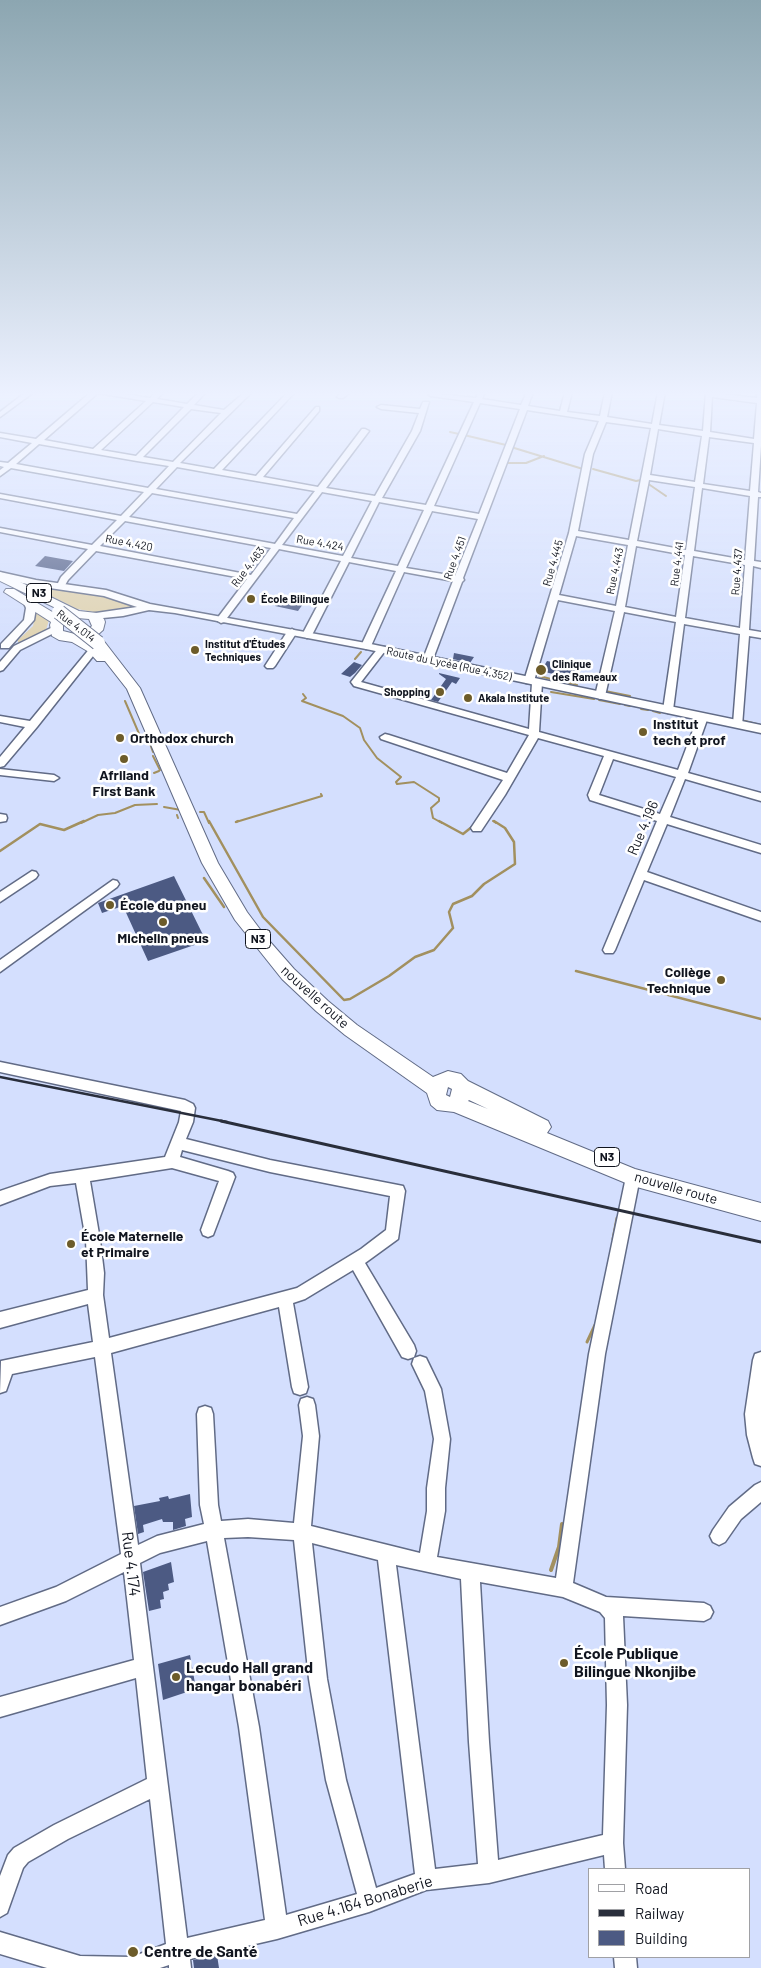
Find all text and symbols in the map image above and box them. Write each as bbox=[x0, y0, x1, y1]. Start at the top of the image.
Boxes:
street label: Rue 4.420 bbox=[104, 532, 154, 554]
street label: Rue 4.424 bbox=[295, 532, 345, 554]
street label: Rue 4.451 bbox=[441, 535, 469, 581]
street label: Rue 4.445 bbox=[540, 538, 566, 588]
street label: Rue 4.441 bbox=[668, 541, 686, 587]
street label: Rue 4.463 bbox=[229, 544, 267, 590]
street label: Rue 4.443 bbox=[604, 546, 626, 596]
street label: Rue 4.437 bbox=[729, 548, 745, 596]
road number: N3 bbox=[26, 584, 52, 602]
place label: École Bilingue bbox=[261, 592, 330, 606]
marker: École Bilingue bbox=[245, 593, 257, 605]
street label: Rue 4.014 bbox=[54, 607, 98, 645]
place label: Institut d'Études Techniques bbox=[205, 637, 285, 663]
marker: Institut d'Études Techniques bbox=[189, 644, 201, 656]
street label: Route du Lycée (Rue 4.352) bbox=[385, 644, 513, 684]
place label: Clinique des Rameaux bbox=[552, 657, 617, 683]
marker: Clinique des Rameaux bbox=[534, 663, 548, 677]
place label: Shopping bbox=[384, 685, 430, 699]
marker: Shopping bbox=[434, 686, 446, 698]
place label: Akala Institute bbox=[478, 691, 549, 705]
marker: Akala Institute bbox=[462, 692, 474, 704]
place label: Institut tech et prof bbox=[653, 716, 726, 749]
marker: Institut tech et prof bbox=[637, 726, 649, 738]
place label: Orthodox church bbox=[130, 730, 234, 746]
marker: Orthodox church bbox=[114, 732, 126, 744]
marker: Afriland First Bank bbox=[118, 753, 130, 765]
place label: Afriland First Bank bbox=[93, 767, 155, 800]
street label: Rue 4.196 bbox=[624, 798, 662, 858]
place label: École du pneu bbox=[120, 897, 206, 913]
marker: École du pneu bbox=[104, 899, 116, 911]
marker: Michelin pneus bbox=[157, 916, 169, 928]
place label: Michelin pneus bbox=[117, 930, 209, 946]
road number: N3 bbox=[246, 930, 270, 949]
street label: nouvelle route bbox=[278, 962, 352, 1032]
place label: Collège Technique bbox=[647, 964, 711, 996]
marker: Collège Technique bbox=[715, 974, 727, 986]
road number: N3 bbox=[594, 1148, 620, 1166]
street label: nouvelle route bbox=[633, 1168, 719, 1208]
place label: École Maternelle et Primaire bbox=[81, 1228, 183, 1260]
marker: École Maternelle et Primaire bbox=[65, 1238, 77, 1250]
street label: Rue 4.174 bbox=[117, 1530, 145, 1598]
place label: École Publique Bilingue Nkonjibe bbox=[574, 1644, 696, 1682]
marker: École Publique Bilingue Nkonjibe bbox=[558, 1657, 570, 1669]
place label: Lecudo Hall grand hangar bonabéri bbox=[186, 1658, 313, 1696]
marker: Lecudo Hall grand hangar bonabéri bbox=[170, 1671, 182, 1683]
legend bbox=[588, 1868, 751, 1958]
street label: Rue 4.164 Bonaberie bbox=[295, 1871, 435, 1931]
text: Road bbox=[635, 1879, 668, 1897]
text: Railway bbox=[635, 1904, 684, 1922]
text: Building bbox=[635, 1929, 688, 1947]
place label: Centre de Santé bbox=[144, 1942, 257, 1962]
marker: Centre de Santé bbox=[126, 1945, 140, 1959]

